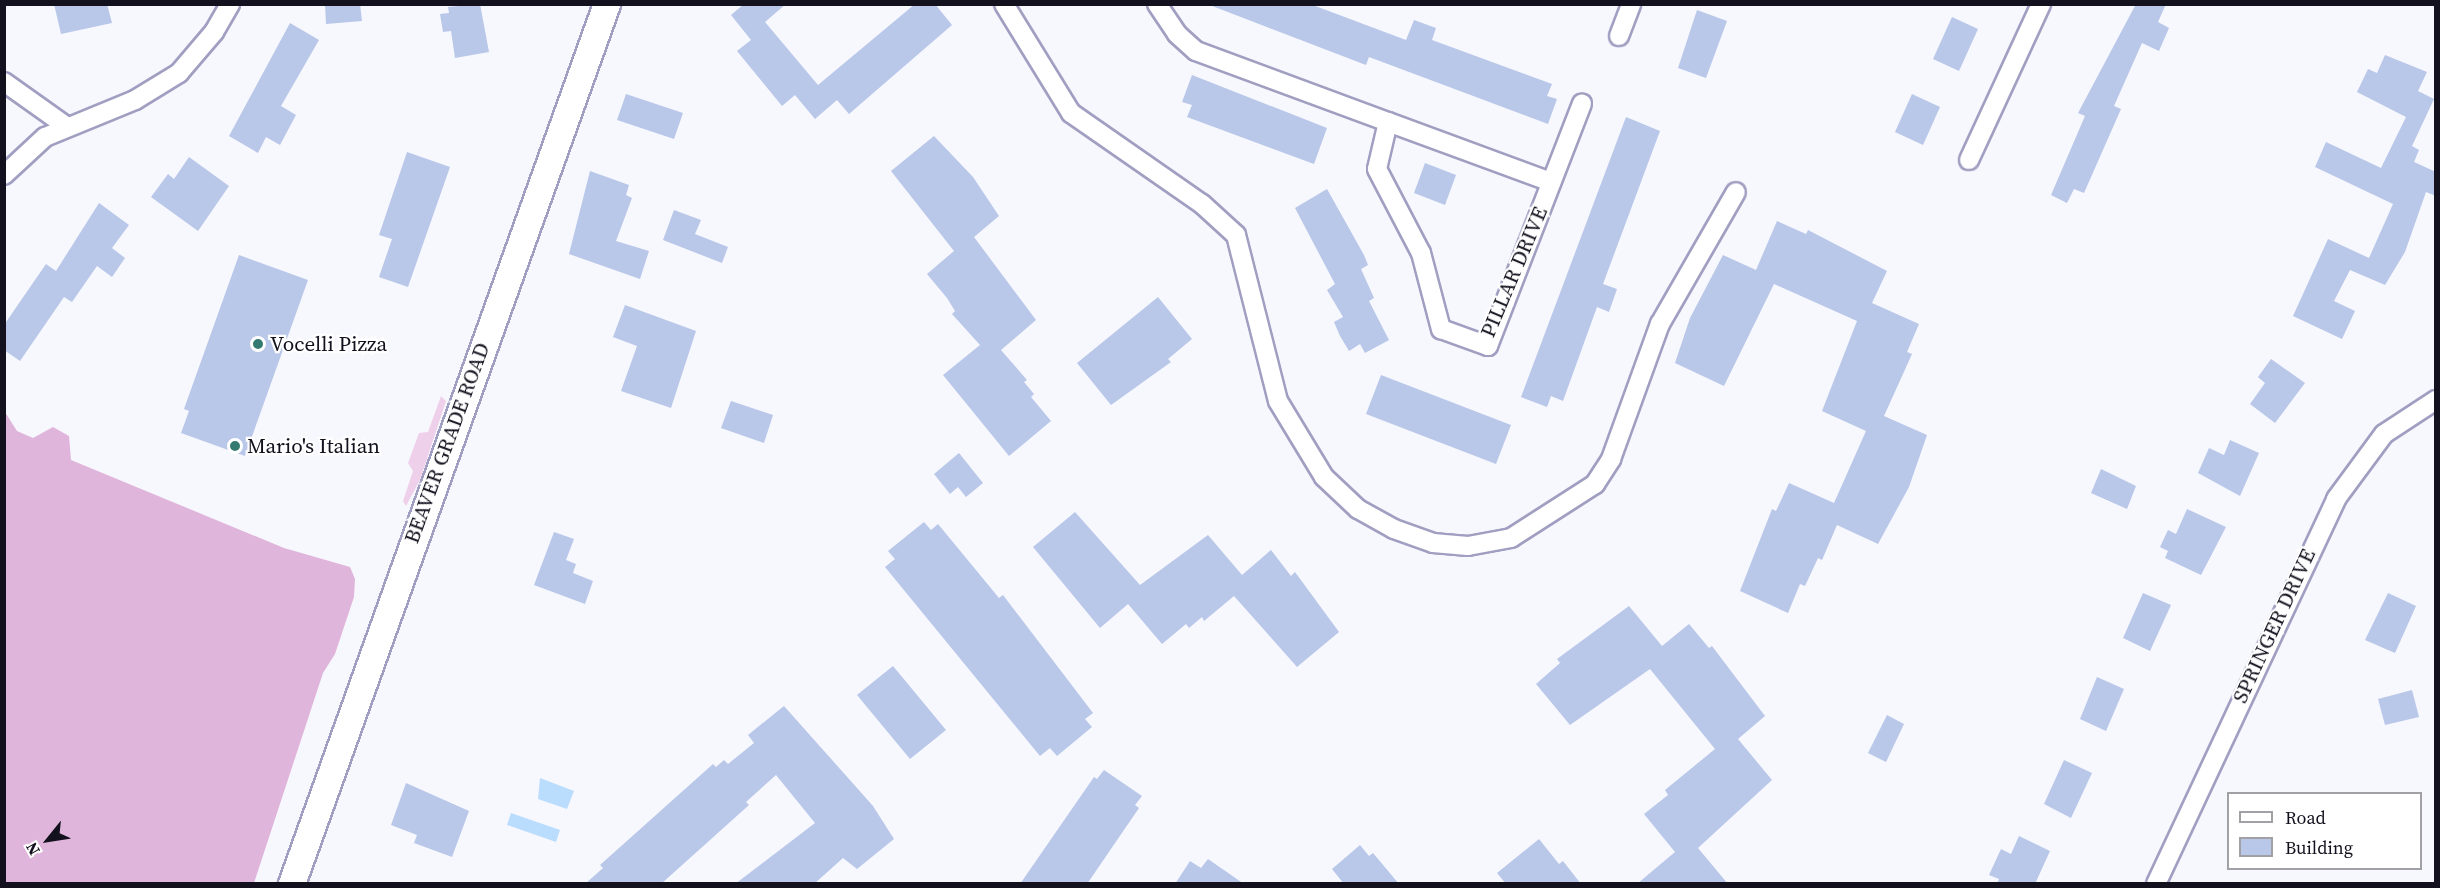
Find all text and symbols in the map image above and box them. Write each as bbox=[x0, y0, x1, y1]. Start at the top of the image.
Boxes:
street label: PILLAR DRIVE bbox=[1475, 203, 1553, 341]
place label: Vocelli Pizza bbox=[270, 331, 387, 357]
marker: Vocelli Pizza bbox=[251, 337, 265, 351]
street label: BEAVER GRADE ROAD bbox=[399, 339, 495, 547]
place label: Mario's Italian bbox=[247, 433, 380, 459]
marker: Mario's Italian bbox=[228, 439, 242, 453]
street label: SPRINGER DRIVE bbox=[2227, 545, 2321, 707]
legend bbox=[2227, 792, 2422, 870]
text: Road bbox=[2285, 805, 2326, 830]
north arrow bbox=[18, 810, 78, 870]
text: Building bbox=[2285, 835, 2353, 860]
text: N bbox=[20, 838, 45, 860]

